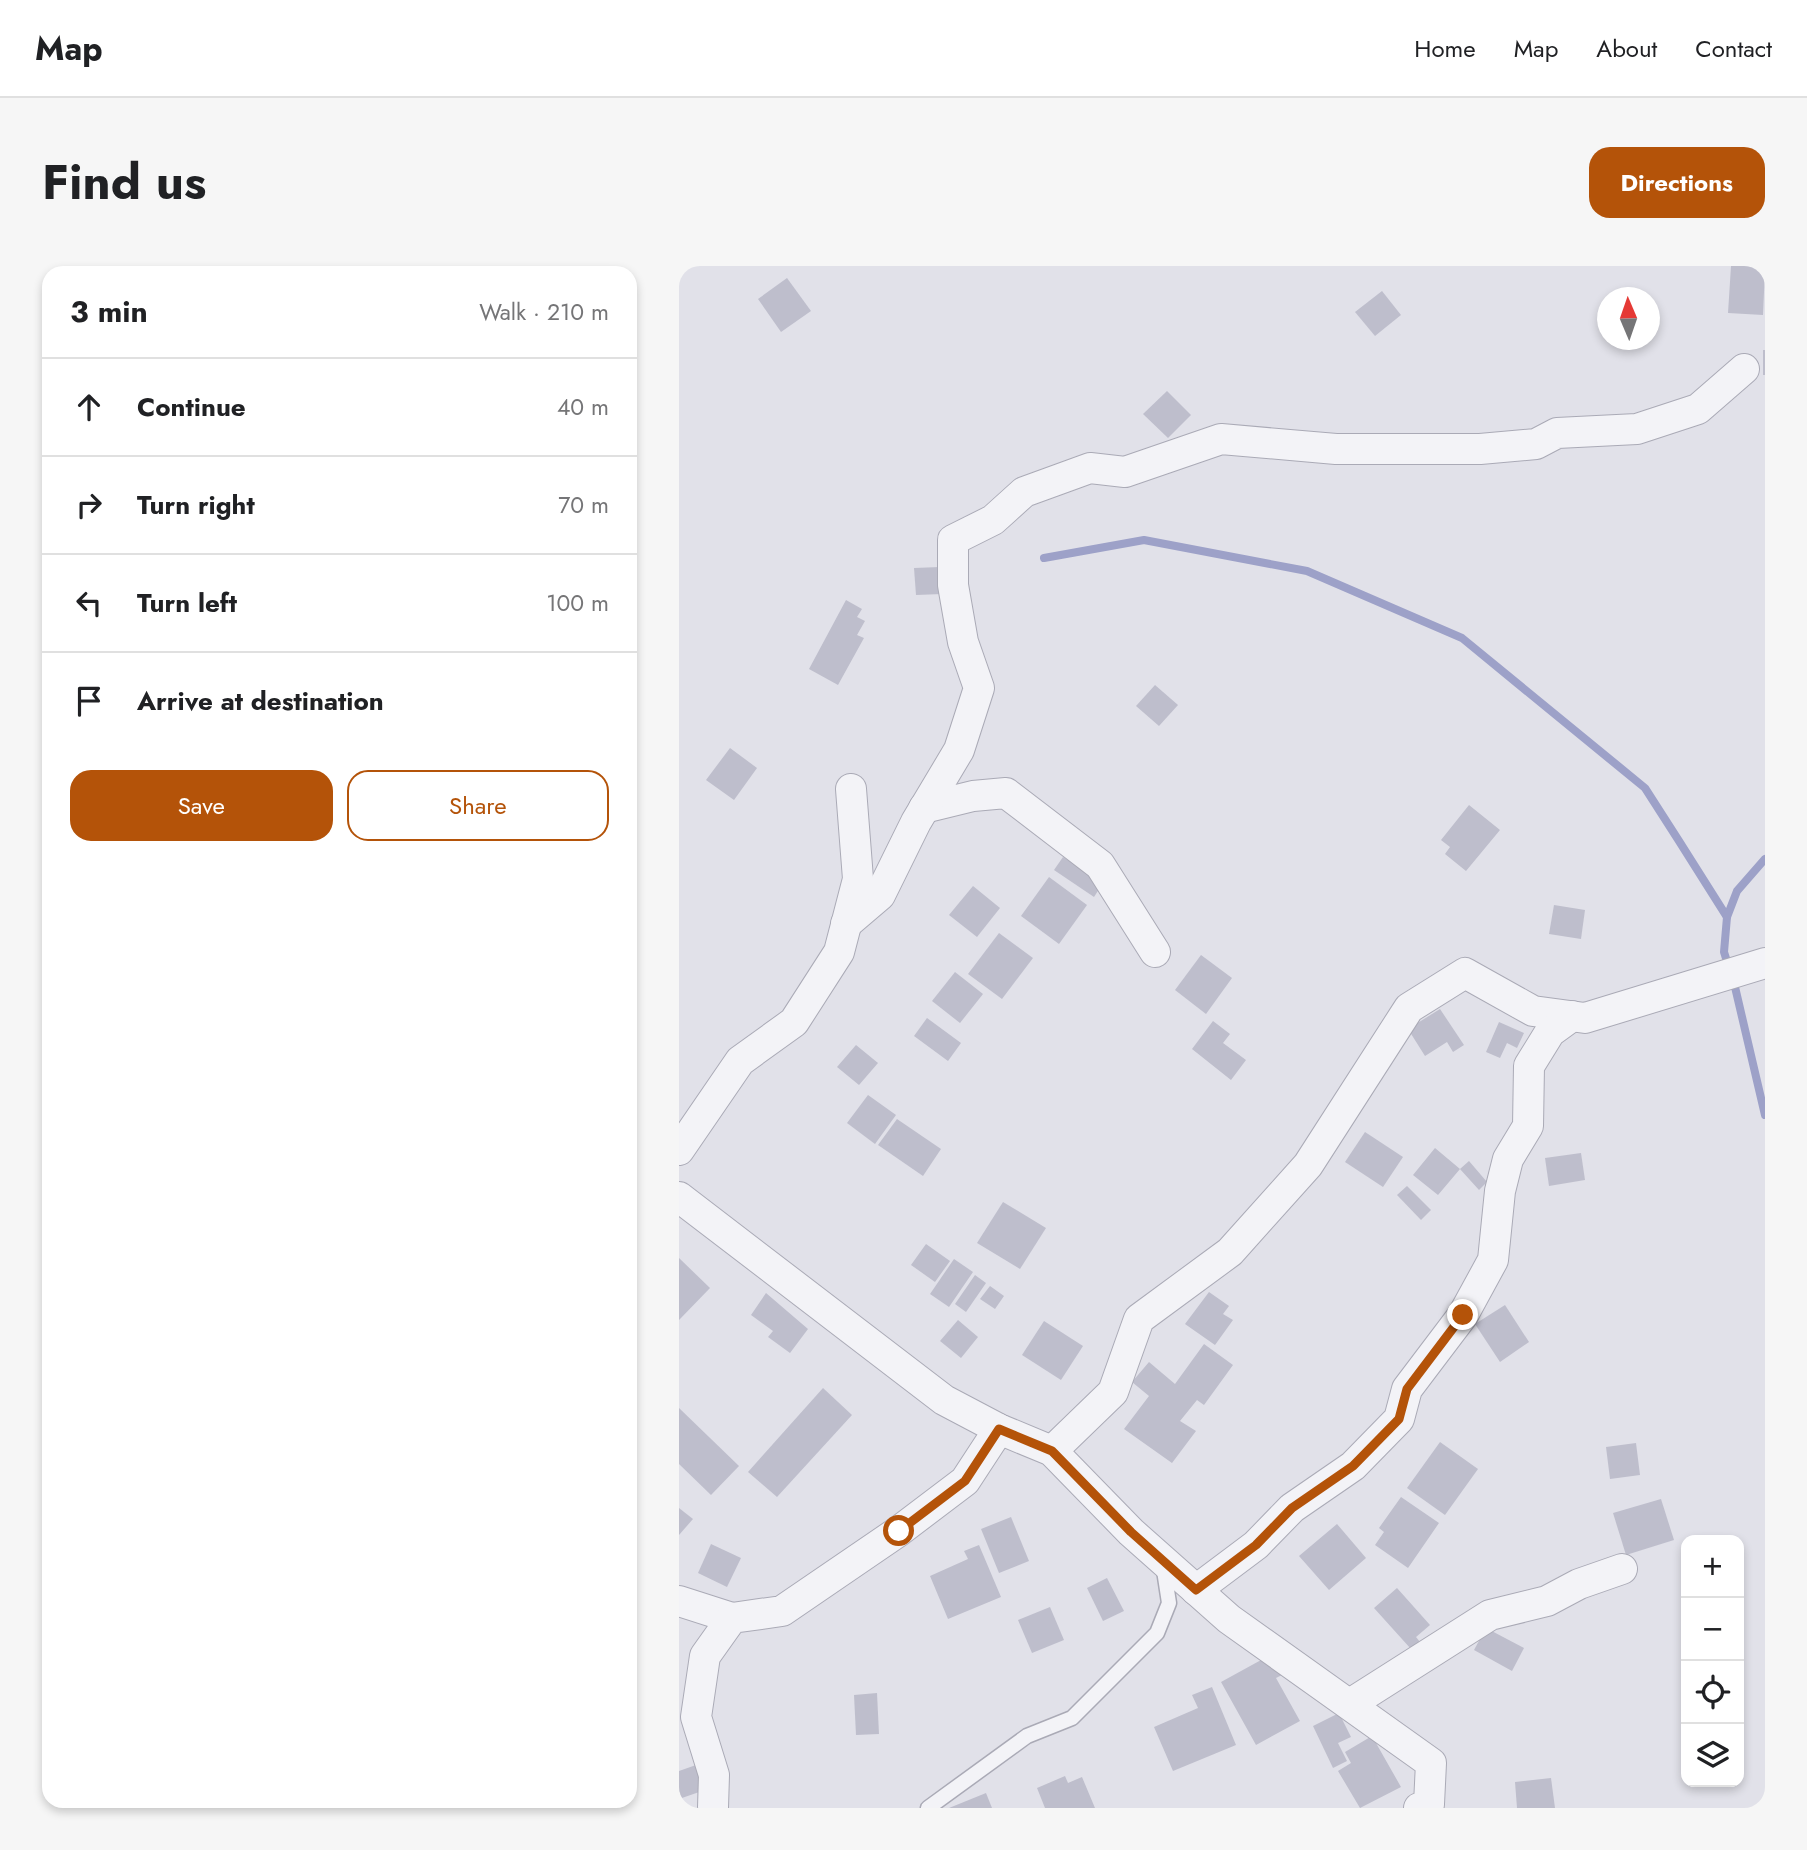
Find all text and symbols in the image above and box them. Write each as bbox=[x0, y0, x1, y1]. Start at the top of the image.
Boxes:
text: Map bbox=[35, 25, 103, 72]
text: Home bbox=[1414, 31, 1476, 66]
text: Map bbox=[1514, 31, 1558, 66]
text: About bbox=[1596, 31, 1657, 66]
text: Contact bbox=[1695, 31, 1772, 66]
text: Find us bbox=[42, 147, 206, 217]
button: Directions bbox=[1589, 147, 1765, 218]
north arrow bbox=[1597, 287, 1660, 350]
text: 3 min bbox=[70, 290, 148, 333]
text: Walk · 210 m bbox=[479, 295, 609, 329]
icon: ahead bbox=[70, 388, 108, 426]
text: Continue bbox=[137, 388, 246, 426]
text: 40 m bbox=[557, 390, 609, 424]
icon: right bbox=[70, 486, 108, 524]
text: Turn right bbox=[137, 486, 255, 524]
text: 70 m bbox=[558, 488, 609, 522]
icon: left bbox=[70, 584, 108, 622]
text: Turn left bbox=[137, 584, 237, 622]
text: 100 m bbox=[546, 586, 609, 620]
icon: arrive bbox=[70, 682, 108, 720]
text: Arrive at destination bbox=[137, 682, 384, 720]
button: Save bbox=[70, 770, 333, 841]
button: Share bbox=[347, 770, 609, 841]
route end bbox=[1447, 1299, 1478, 1330]
route start bbox=[883, 1515, 914, 1546]
map controls bbox=[1681, 1535, 1744, 1787]
button: + bbox=[1681, 1535, 1744, 1598]
button: − bbox=[1681, 1598, 1744, 1661]
button: locate bbox=[1681, 1661, 1744, 1724]
button: layers bbox=[1681, 1724, 1744, 1787]

